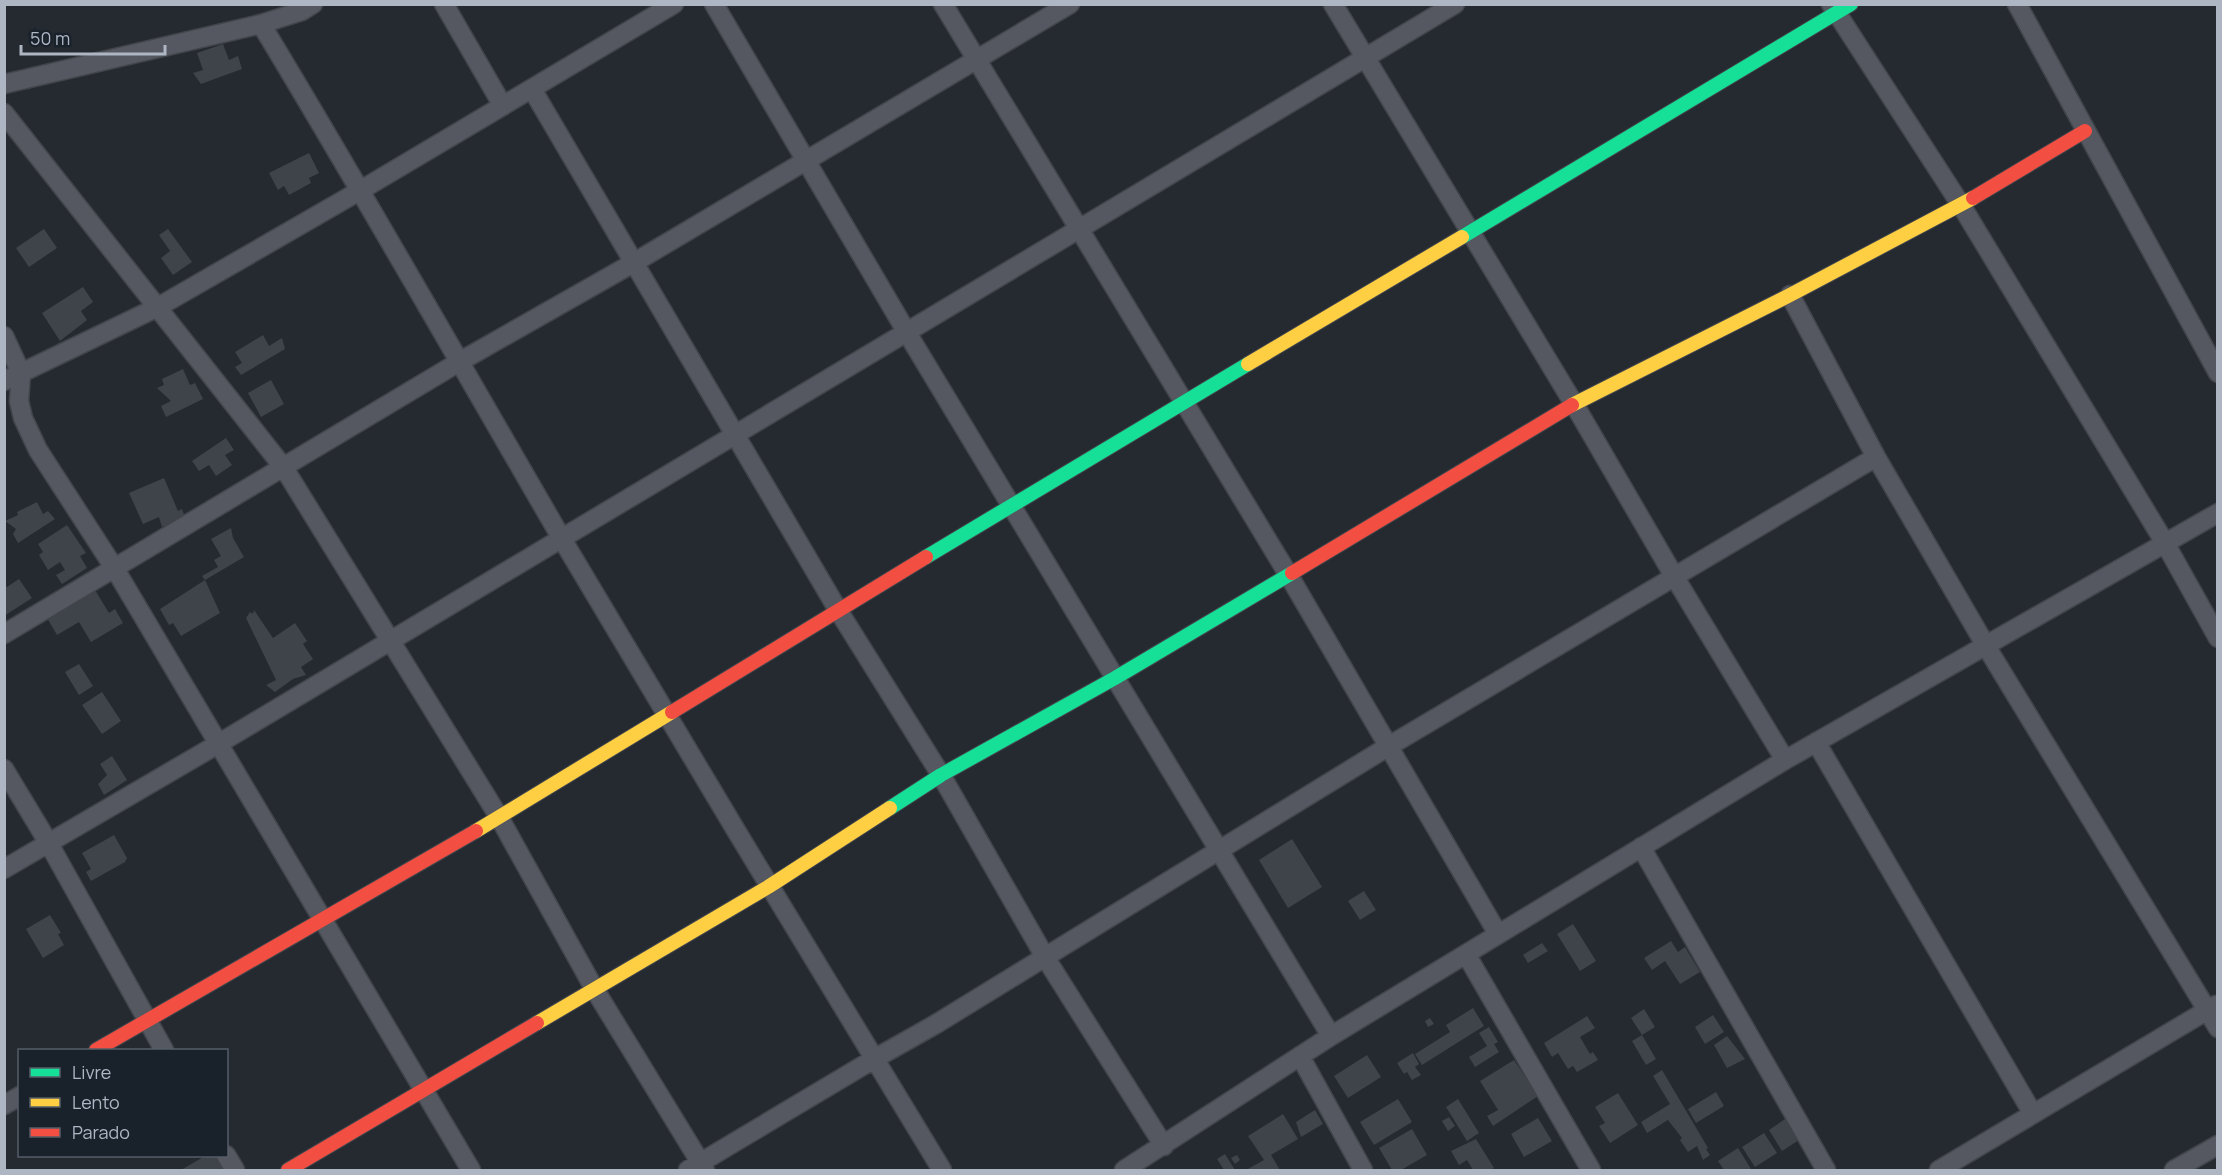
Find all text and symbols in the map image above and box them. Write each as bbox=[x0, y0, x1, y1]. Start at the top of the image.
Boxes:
scale bar bbox=[21, 18, 165, 56]
text: 50 m bbox=[30, 26, 70, 50]
legend bbox=[18, 1049, 228, 1157]
text: Livre bbox=[72, 1060, 111, 1084]
text: Lento bbox=[72, 1090, 120, 1114]
text: Parado bbox=[72, 1120, 130, 1144]

